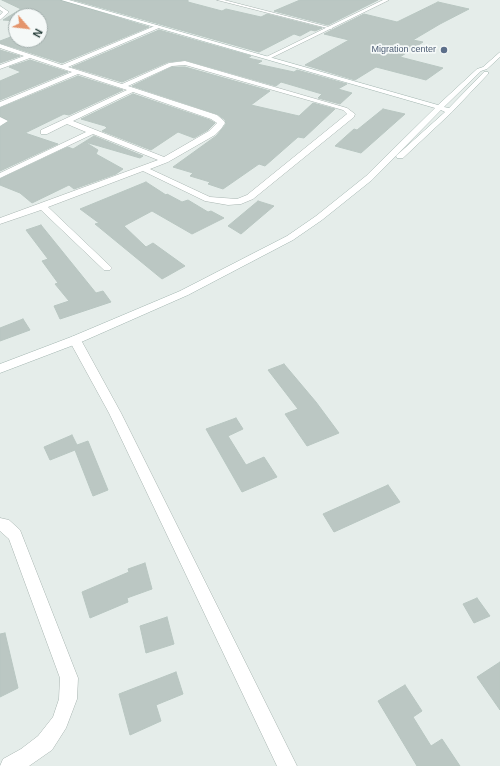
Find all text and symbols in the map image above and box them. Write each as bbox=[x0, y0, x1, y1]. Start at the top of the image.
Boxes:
north arrow bbox=[8, 8, 48, 48]
text: N bbox=[31, 27, 45, 39]
place label: Migration center bbox=[371, 45, 436, 55]
marker: Migration center bbox=[439, 45, 449, 55]

